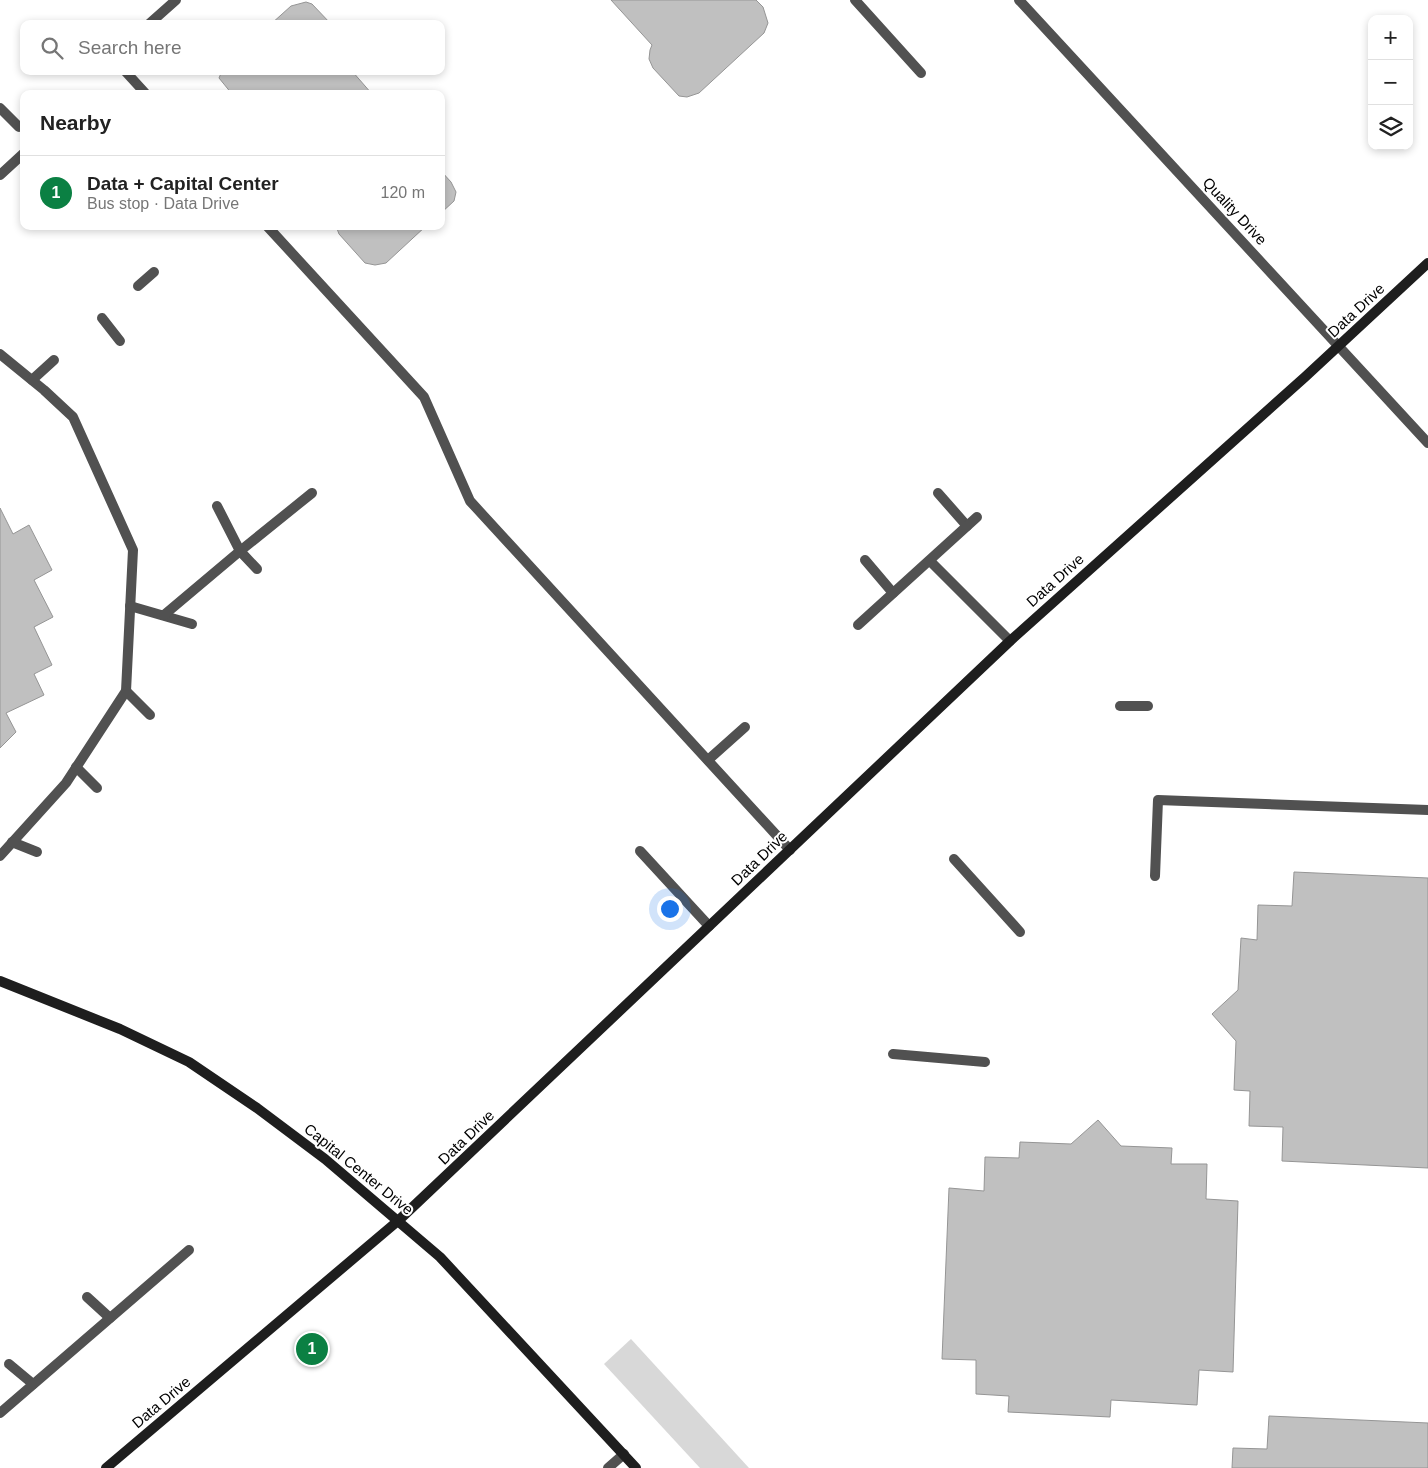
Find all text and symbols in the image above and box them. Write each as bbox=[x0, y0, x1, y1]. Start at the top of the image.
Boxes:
map controls bbox=[1368, 15, 1413, 150]
button: + bbox=[1368, 15, 1413, 60]
search box bbox=[20, 20, 445, 75]
icon: search bbox=[38, 34, 66, 62]
text: Search here bbox=[78, 37, 182, 58]
button: − bbox=[1368, 60, 1413, 105]
button: layers bbox=[1368, 105, 1413, 150]
text: Nearby bbox=[40, 111, 111, 134]
text: Data + Capital Center bbox=[87, 173, 279, 194]
street label: Quality Drive bbox=[1200, 174, 1270, 248]
text: 1 bbox=[52, 184, 60, 201]
text: 120 m bbox=[381, 184, 425, 201]
text: Bus stop · Data Drive bbox=[87, 195, 239, 212]
street label: Data Drive bbox=[1324, 280, 1388, 340]
street label: Data Drive bbox=[1023, 550, 1087, 610]
street label: Data Drive bbox=[728, 827, 790, 889]
your location bbox=[657, 896, 683, 922]
street label: Data Drive bbox=[435, 1106, 497, 1168]
street label: Capital Center Drive bbox=[301, 1120, 417, 1218]
pin: 1 bbox=[296, 1330, 328, 1368]
street label: Data Drive bbox=[128, 1373, 194, 1431]

